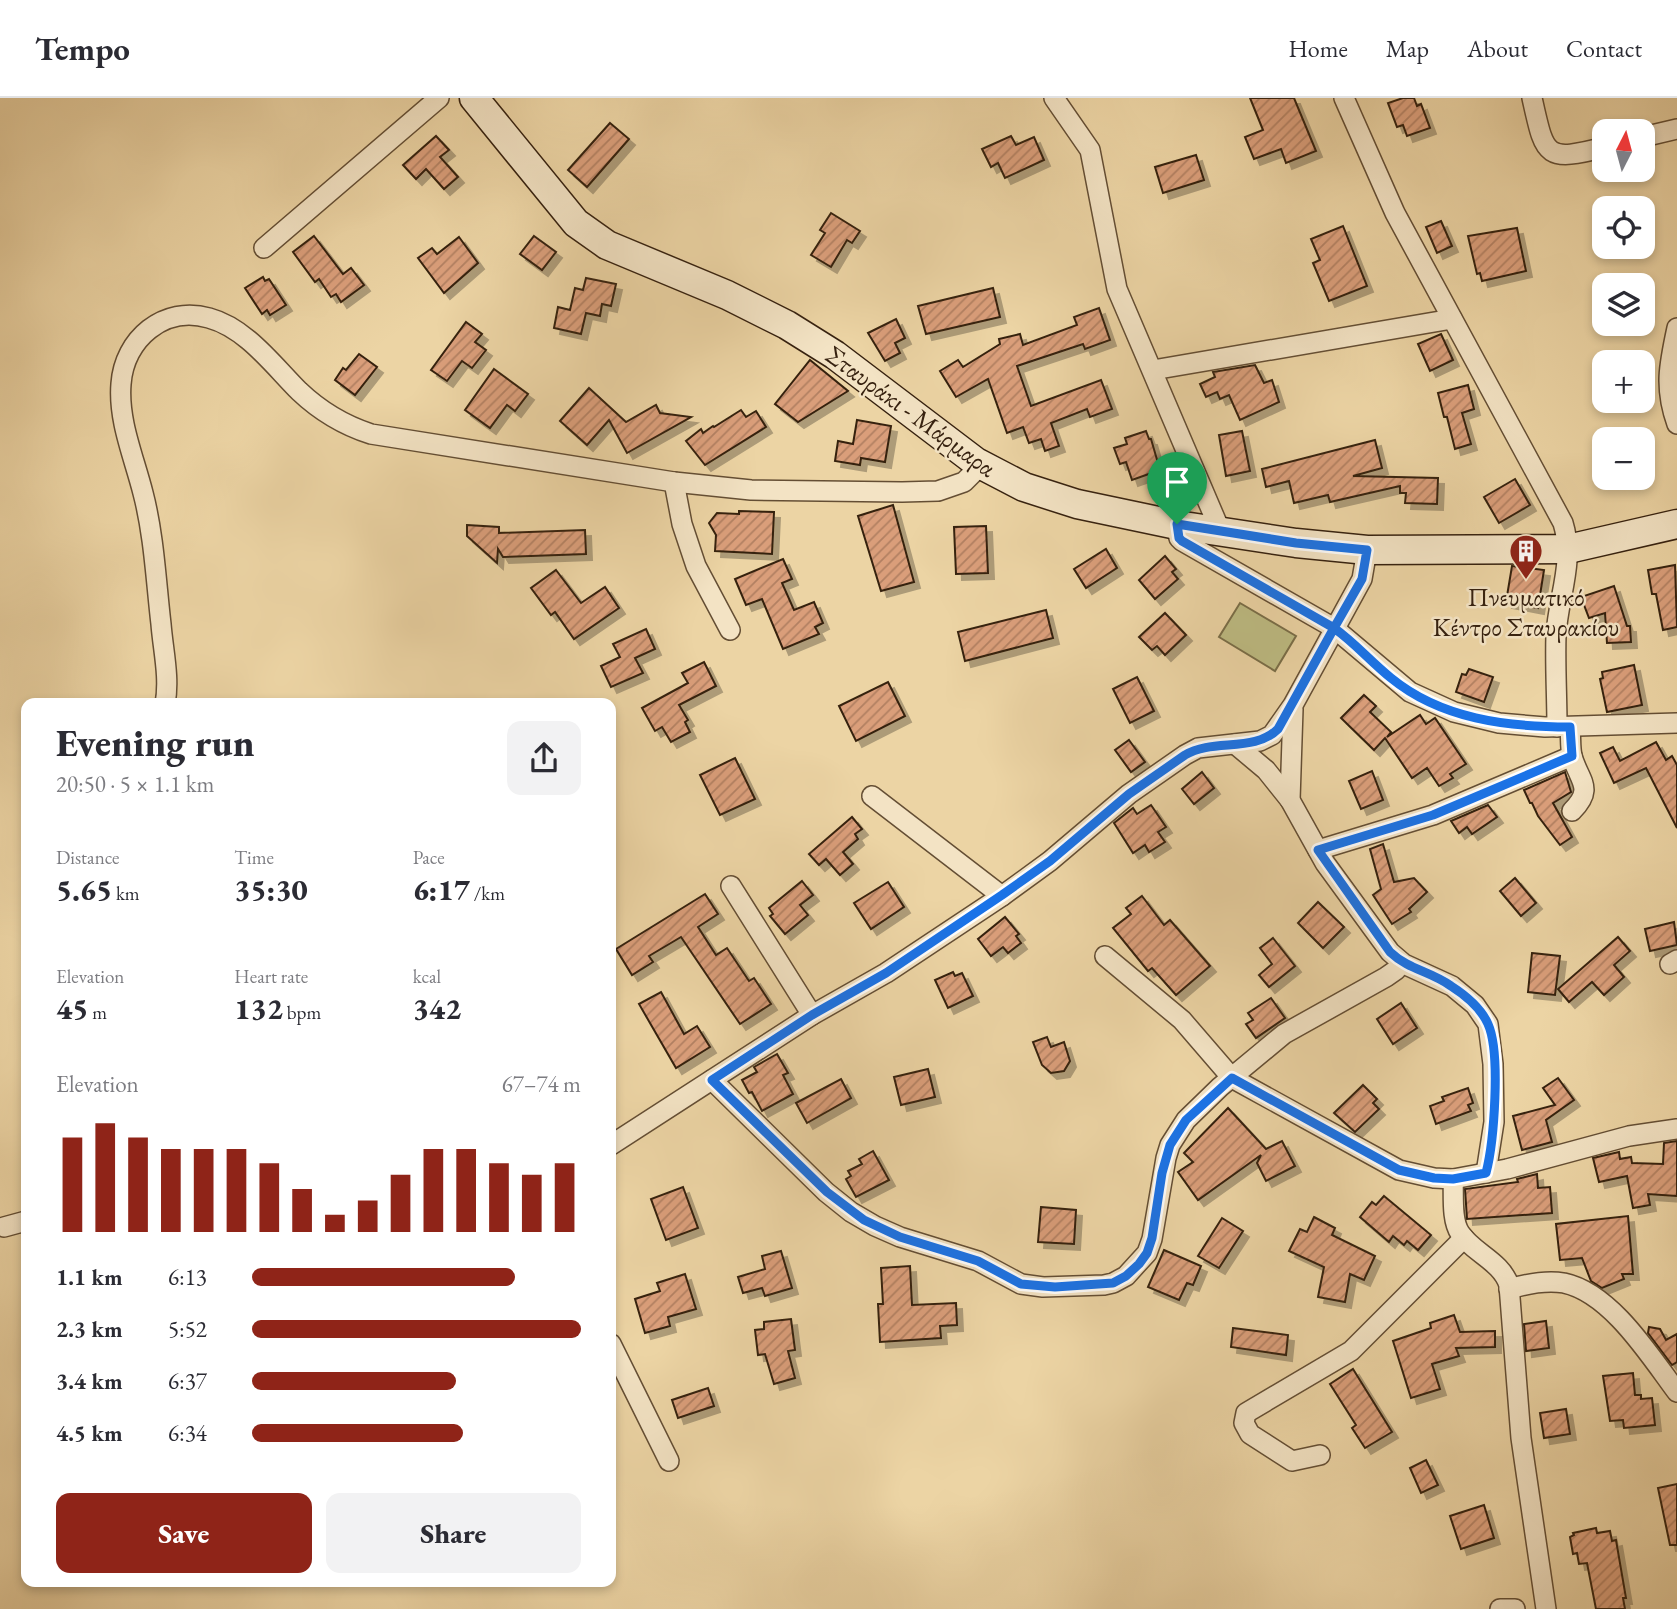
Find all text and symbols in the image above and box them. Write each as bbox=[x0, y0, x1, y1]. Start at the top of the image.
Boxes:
text: Tempo bbox=[35, 27, 130, 70]
text: Home bbox=[1288, 33, 1348, 64]
text: Map bbox=[1386, 33, 1429, 64]
text: About bbox=[1467, 33, 1528, 64]
text: Contact bbox=[1566, 33, 1642, 64]
north arrow bbox=[1592, 119, 1656, 182]
map controls bbox=[1592, 119, 1655, 490]
button: locate bbox=[1592, 196, 1655, 259]
button: layers bbox=[1592, 273, 1655, 336]
street label: Σταυράκι - Μάρμαρα bbox=[819, 338, 1003, 485]
button: + bbox=[1592, 350, 1655, 413]
button: − bbox=[1592, 427, 1655, 490]
pin bbox=[1147, 452, 1207, 524]
icon: arrive bbox=[1158, 463, 1196, 501]
building icon: Πνευματικό Κέντρο Σταυρακίου bbox=[1507, 532, 1545, 581]
place label: Πνευματικό Κέντρο Σταυρακίου bbox=[1433, 580, 1619, 644]
text: Evening run bbox=[56, 718, 254, 767]
button: share bbox=[507, 721, 581, 795]
text: 20:50 · 5 × 1.1 km bbox=[56, 769, 214, 799]
text: Distance bbox=[56, 845, 119, 870]
text: Time bbox=[234, 845, 274, 870]
text: Pace bbox=[413, 845, 445, 870]
text: 5.65 bbox=[56, 870, 112, 909]
text: 35:30 bbox=[234, 870, 308, 909]
text: 6:17 bbox=[413, 870, 470, 909]
text: km bbox=[112, 881, 140, 906]
text: /km bbox=[470, 881, 505, 906]
text: Elevation bbox=[56, 964, 124, 989]
text: Heart rate bbox=[234, 964, 308, 989]
text: kcal bbox=[413, 964, 441, 989]
text: 45 bbox=[56, 989, 88, 1028]
text: 132 bbox=[234, 989, 283, 1028]
text: 342 bbox=[413, 989, 461, 1028]
text: m bbox=[88, 1000, 107, 1025]
text: bpm bbox=[283, 1000, 321, 1025]
text: Elevation bbox=[56, 1069, 139, 1099]
text: 67–74 m bbox=[502, 1069, 581, 1099]
text: 1.1 km bbox=[56, 1262, 123, 1292]
text: 6:13 bbox=[168, 1262, 207, 1292]
text: 2.3 km bbox=[56, 1314, 123, 1344]
text: 5:52 bbox=[168, 1314, 207, 1344]
text: 3.4 km bbox=[56, 1366, 123, 1396]
text: 6:37 bbox=[168, 1366, 207, 1396]
text: 4.5 km bbox=[56, 1418, 123, 1448]
text: 6:34 bbox=[168, 1418, 207, 1448]
button: Save bbox=[56, 1493, 312, 1573]
button: Share bbox=[326, 1493, 581, 1573]

